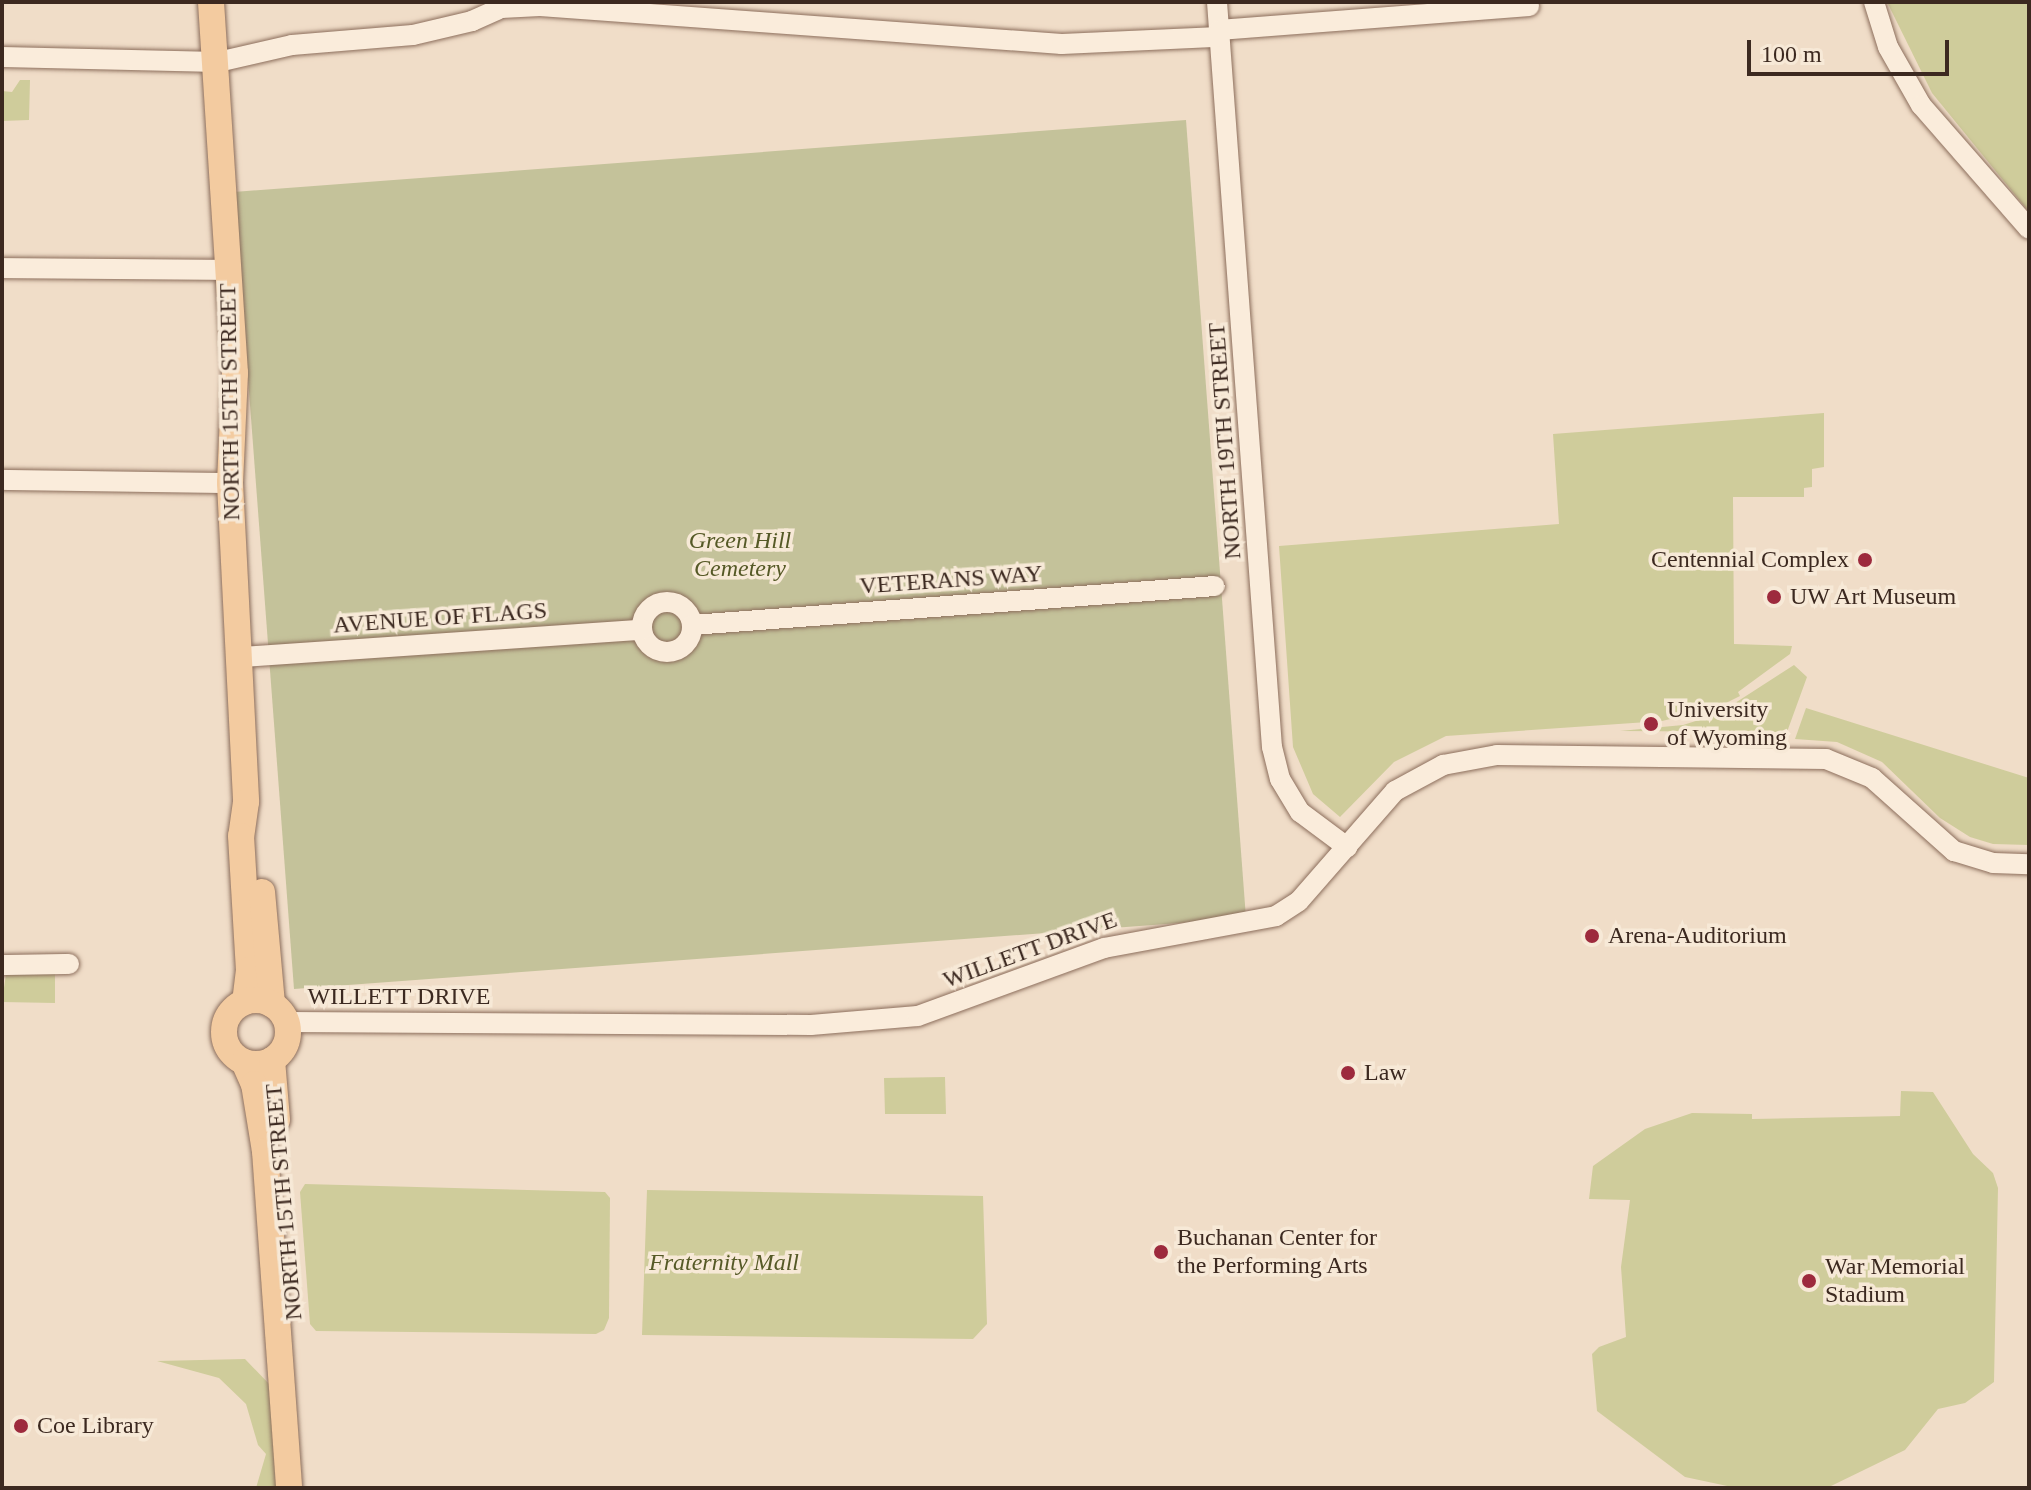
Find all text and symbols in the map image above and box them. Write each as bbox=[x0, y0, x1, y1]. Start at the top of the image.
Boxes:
scale bar bbox=[1751, 24, 1953, 74]
text: 100 m bbox=[1761, 41, 1822, 67]
street label: NORTH 15TH STREET bbox=[214, 283, 246, 521]
street label: NORTH 19TH STREET bbox=[1202, 322, 1248, 560]
park label: Green Hill Cemetery bbox=[689, 527, 791, 583]
place label: Centennial Complex bbox=[1651, 546, 1849, 574]
marker: Centennial Complex bbox=[1856, 551, 1874, 569]
street label: VETERANS WAY bbox=[858, 559, 1044, 601]
place label: UW Art Museum bbox=[1790, 583, 1958, 611]
marker: UW Art Museum bbox=[1765, 588, 1783, 606]
street label: AVENUE OF FLAGS bbox=[332, 596, 548, 640]
place label: University of Wyoming bbox=[1667, 696, 1788, 752]
marker: University of Wyoming bbox=[1642, 715, 1660, 733]
street label: WILLETT DRIVE bbox=[939, 905, 1121, 995]
place label: Arena-Auditorium bbox=[1608, 922, 1787, 950]
marker: Arena-Auditorium bbox=[1583, 927, 1601, 945]
street label: WILLETT DRIVE bbox=[307, 983, 491, 1011]
place label: Law bbox=[1364, 1059, 1407, 1087]
marker: Law bbox=[1339, 1064, 1357, 1082]
street label: NORTH 15TH STREET bbox=[259, 1083, 309, 1321]
place label: Buchanan Center for the Performing Arts bbox=[1177, 1224, 1377, 1280]
marker: Buchanan Center for the Performing Arts bbox=[1152, 1243, 1170, 1261]
park label: Fraternity Mall bbox=[649, 1249, 799, 1277]
place label: War Memorial Stadium bbox=[1825, 1253, 1965, 1309]
marker: War Memorial Stadium bbox=[1800, 1272, 1818, 1290]
place label: Coe Library bbox=[37, 1412, 154, 1440]
marker: Coe Library bbox=[12, 1417, 30, 1435]

